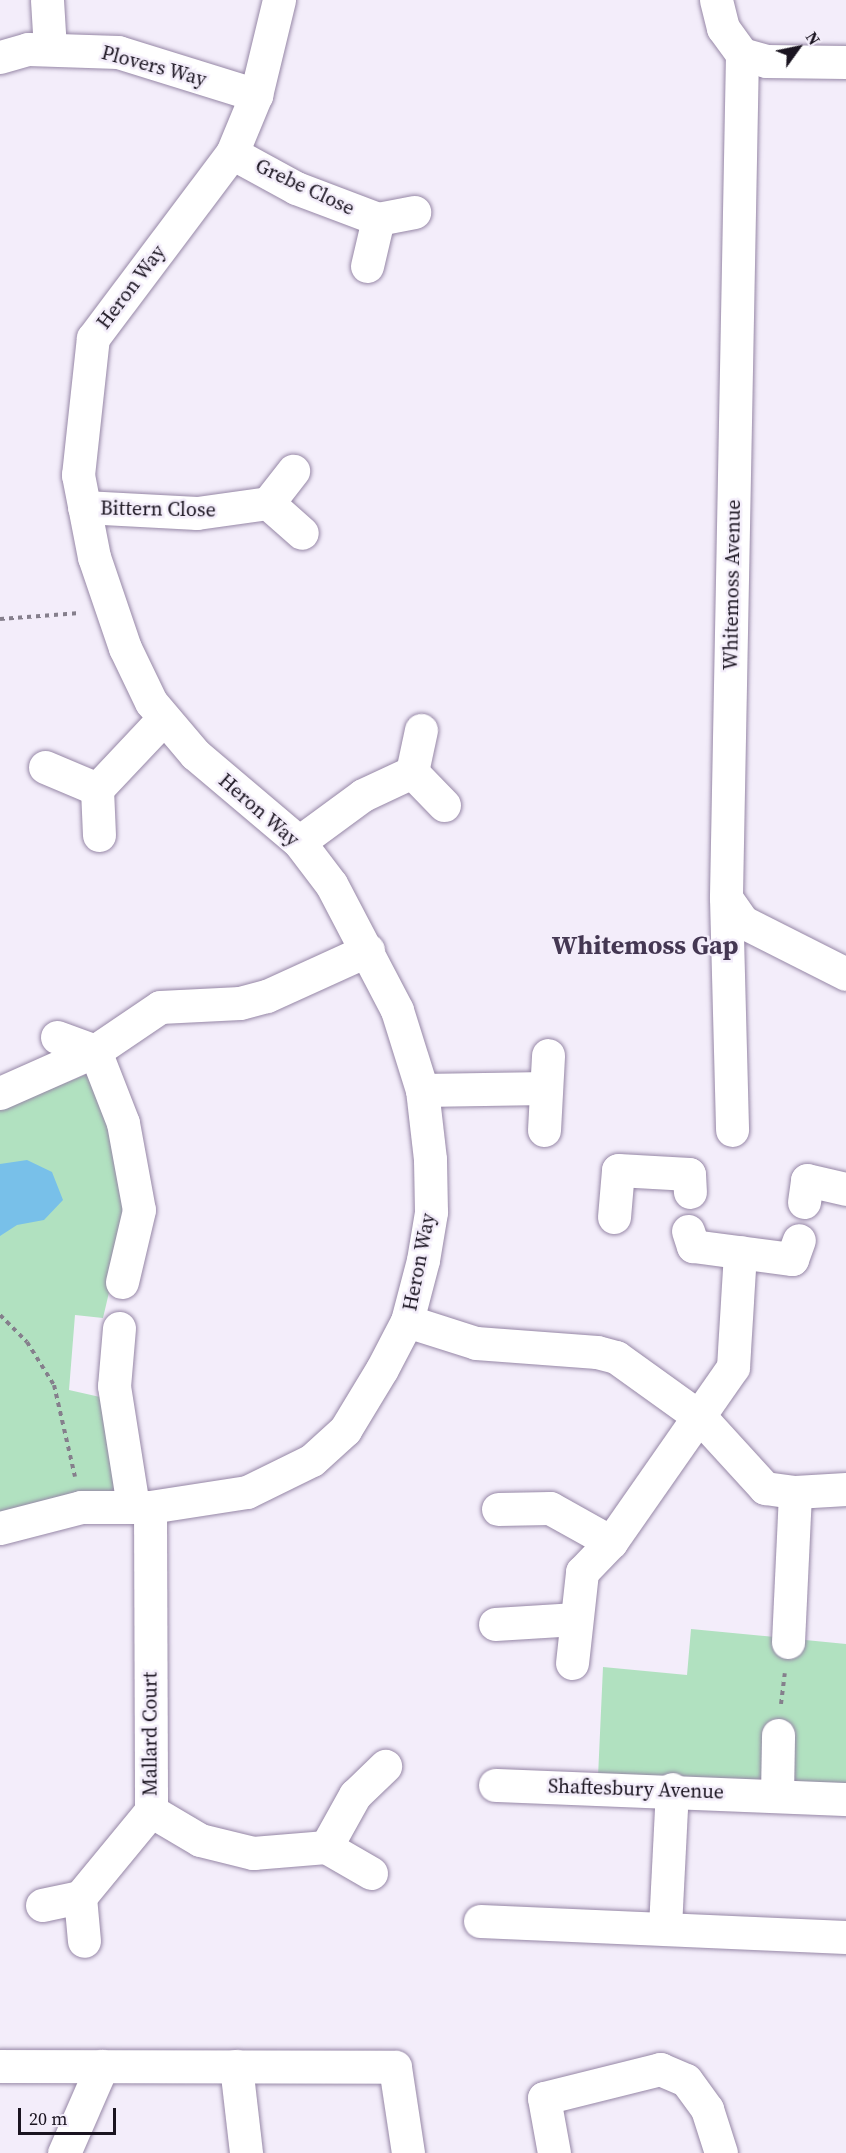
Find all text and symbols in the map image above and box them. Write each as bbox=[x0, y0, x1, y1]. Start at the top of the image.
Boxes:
north arrow bbox=[768, 18, 828, 78]
text: N bbox=[801, 27, 825, 49]
street label: Plovers Way bbox=[99, 40, 209, 92]
street label: Grebe Close bbox=[252, 154, 358, 220]
street label: Heron Way bbox=[91, 240, 171, 334]
street label: Bittern Close bbox=[100, 496, 216, 522]
street label: Whitemoss Avenue bbox=[719, 500, 745, 670]
street label: Heron Way bbox=[214, 768, 304, 852]
district label: Whitemoss Gap bbox=[552, 930, 738, 962]
street label: Heron Way bbox=[398, 1211, 440, 1313]
street label: Mallard Court bbox=[138, 1672, 162, 1796]
street label: Shaftesbury Avenue bbox=[548, 1774, 724, 1804]
scale bar bbox=[21, 2096, 118, 2134]
text: 20 m bbox=[29, 2106, 67, 2131]

